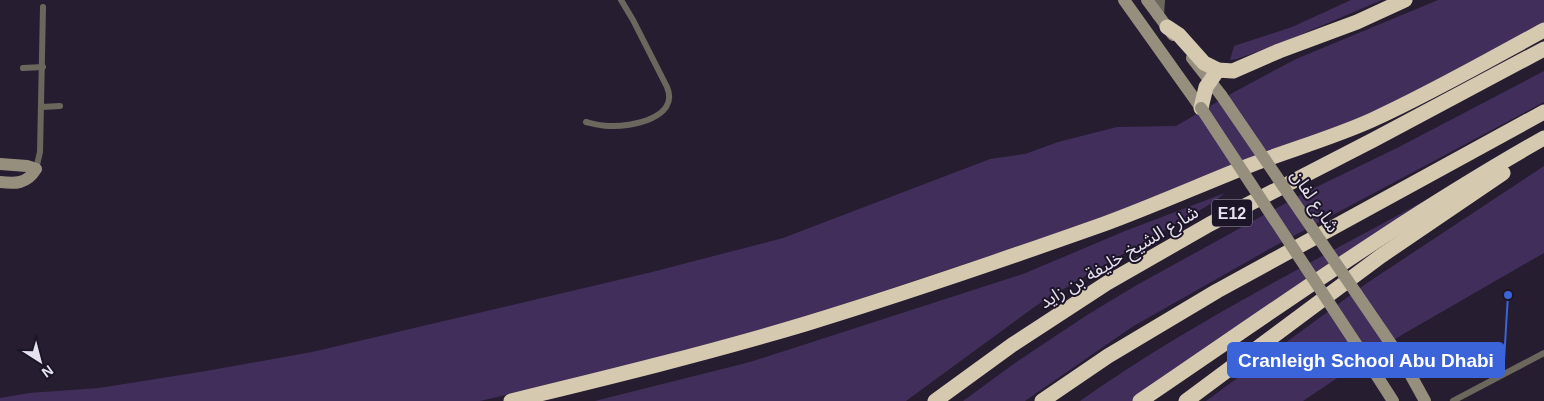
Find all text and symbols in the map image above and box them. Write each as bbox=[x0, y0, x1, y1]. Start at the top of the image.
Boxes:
street label: شارع لفان bbox=[1283, 166, 1343, 238]
road number: E12 bbox=[1212, 200, 1252, 227]
street label: شارع الشيخ خليفة بن زايد bbox=[1036, 202, 1204, 316]
north arrow bbox=[15, 336, 65, 386]
callout: Cranleigh School Abu Dhabi bbox=[1228, 343, 1504, 377]
text: Cranleigh School Abu Dhabi bbox=[1238, 350, 1494, 371]
text: N bbox=[39, 362, 56, 381]

